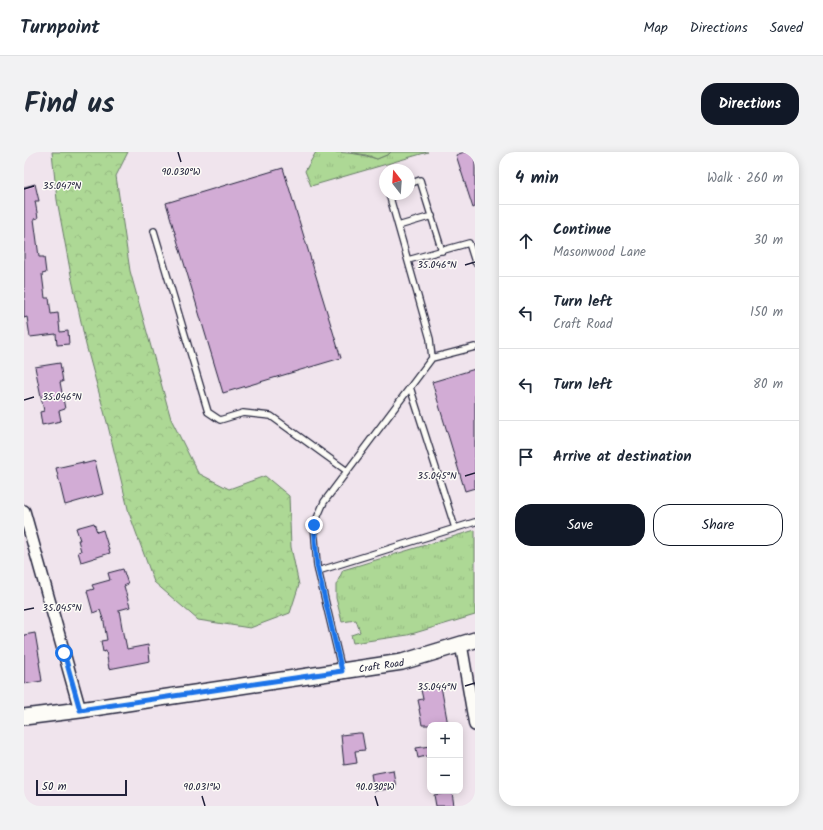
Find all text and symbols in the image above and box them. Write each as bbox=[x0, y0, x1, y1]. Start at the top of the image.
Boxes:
text: Turnpoint bbox=[20, 13, 100, 43]
text: Map bbox=[643, 17, 668, 39]
text: Directions bbox=[690, 17, 748, 39]
text: Saved bbox=[770, 17, 803, 39]
text: Find us bbox=[24, 82, 115, 127]
button: Directions bbox=[701, 83, 799, 125]
text: 90.030°W bbox=[161, 164, 201, 180]
north arrow bbox=[379, 164, 415, 200]
text: 4 min bbox=[515, 165, 559, 192]
text: Walk · 260 m bbox=[707, 168, 783, 189]
text: 35.047°N bbox=[43, 178, 82, 194]
text: Continue bbox=[553, 218, 611, 242]
icon: ahead bbox=[515, 230, 537, 252]
text: 30 m bbox=[754, 230, 783, 251]
text: Masonwood Lane bbox=[553, 242, 646, 263]
text: 35.046°N bbox=[417, 257, 457, 273]
text: Turn left bbox=[553, 290, 613, 314]
icon: left bbox=[515, 302, 537, 324]
text: 150 m bbox=[750, 302, 783, 323]
text: Craft Road bbox=[553, 314, 612, 335]
text: Turn left bbox=[553, 373, 613, 397]
icon: left bbox=[515, 374, 537, 396]
text: 80 m bbox=[753, 374, 783, 395]
text: 35.046°N bbox=[42, 389, 82, 405]
text: Arrive at destination bbox=[553, 445, 692, 469]
icon: arrive bbox=[515, 446, 537, 468]
text: 35.045°N bbox=[417, 468, 457, 484]
button: Save bbox=[515, 504, 645, 546]
button: Share bbox=[653, 504, 783, 546]
route end bbox=[305, 516, 323, 534]
text: 35.045°N bbox=[42, 600, 82, 616]
route start bbox=[55, 644, 73, 662]
street label: Craft Road bbox=[358, 655, 406, 677]
text: 35.044°N bbox=[417, 679, 457, 695]
map controls bbox=[427, 722, 463, 794]
button: + bbox=[427, 722, 463, 758]
button: − bbox=[427, 758, 463, 794]
scale bar bbox=[36, 778, 127, 797]
text: 50 m bbox=[42, 778, 67, 796]
text: 90.031°W bbox=[183, 779, 221, 795]
text: 90.030°W bbox=[355, 779, 395, 795]

